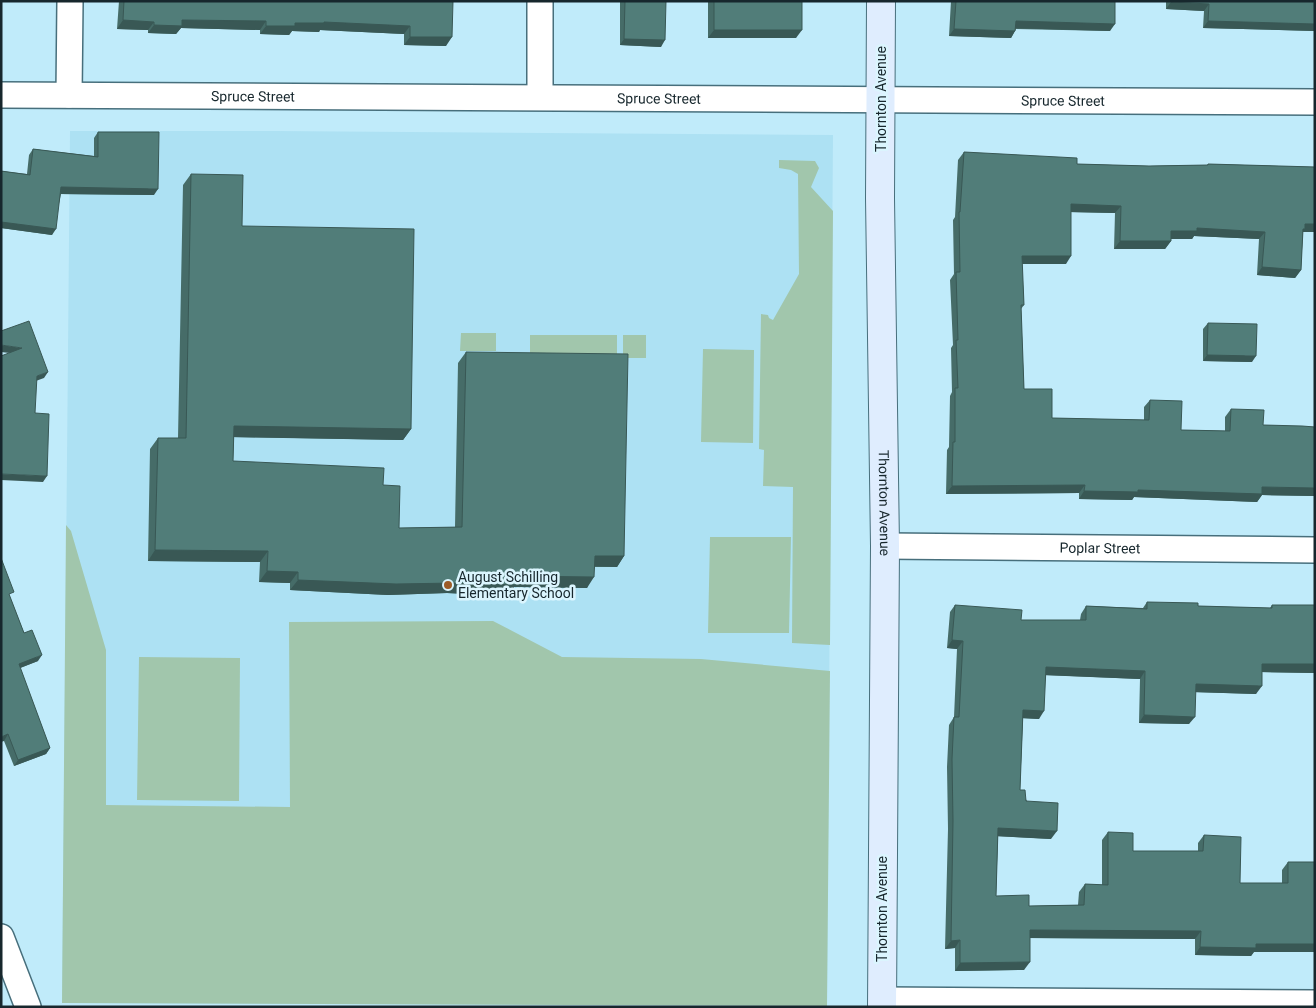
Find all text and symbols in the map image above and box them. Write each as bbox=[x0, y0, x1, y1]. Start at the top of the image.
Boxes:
street label: Thornton Avenue bbox=[873, 46, 889, 152]
street label: Spruce Street bbox=[211, 88, 295, 105]
street label: Spruce Street bbox=[617, 90, 701, 107]
street label: Spruce Street bbox=[1021, 92, 1105, 109]
street label: Thornton Avenue bbox=[876, 450, 893, 556]
street label: Poplar Street bbox=[1059, 540, 1141, 556]
place label: August Schilling Elementary School bbox=[458, 569, 574, 601]
marker: August Schilling Elementary School bbox=[442, 579, 454, 591]
street label: Thornton Avenue bbox=[874, 856, 890, 962]

